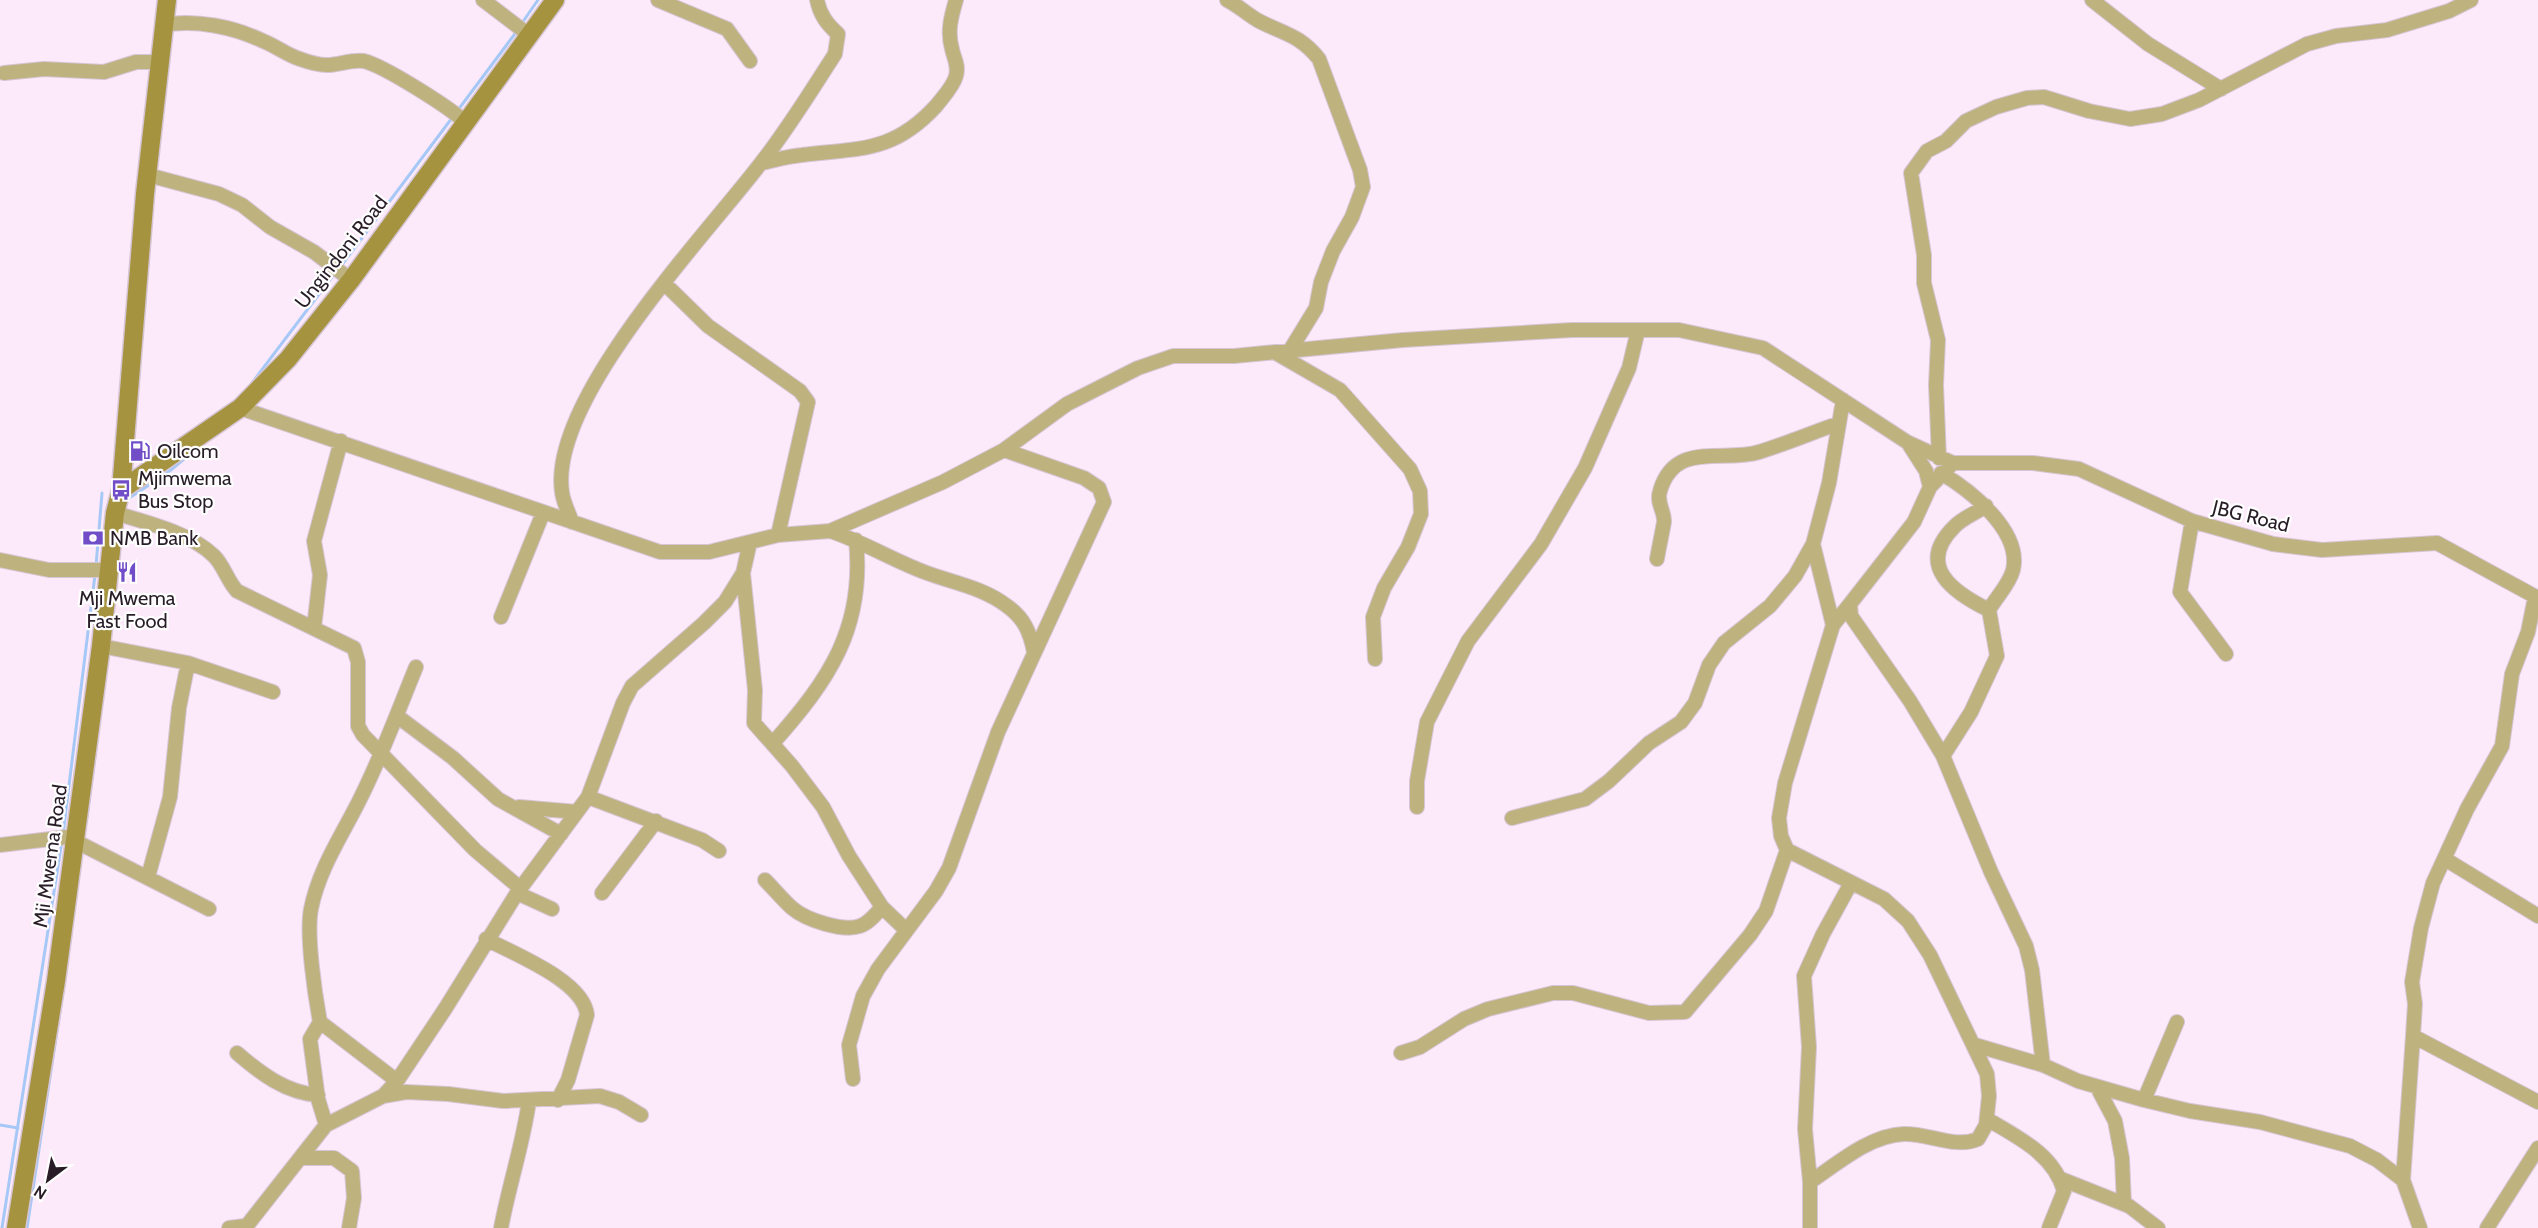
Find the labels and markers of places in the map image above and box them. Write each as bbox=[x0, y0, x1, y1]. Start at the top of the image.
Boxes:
fuel station icon: Oilcom bbox=[128, 439, 152, 463]
place label: Oilcom bbox=[157, 439, 219, 463]
place label: Mjimwema Bus Stop bbox=[138, 466, 232, 513]
bus stop icon: Mjimwema Bus Stop bbox=[109, 478, 133, 502]
bank icon: NMB Bank bbox=[81, 526, 105, 550]
place label: NMB Bank bbox=[110, 526, 198, 550]
restaurant icon: Mji Mwema Fast Food bbox=[115, 560, 139, 584]
place label: Mji Mwema Fast Food bbox=[79, 586, 176, 633]

